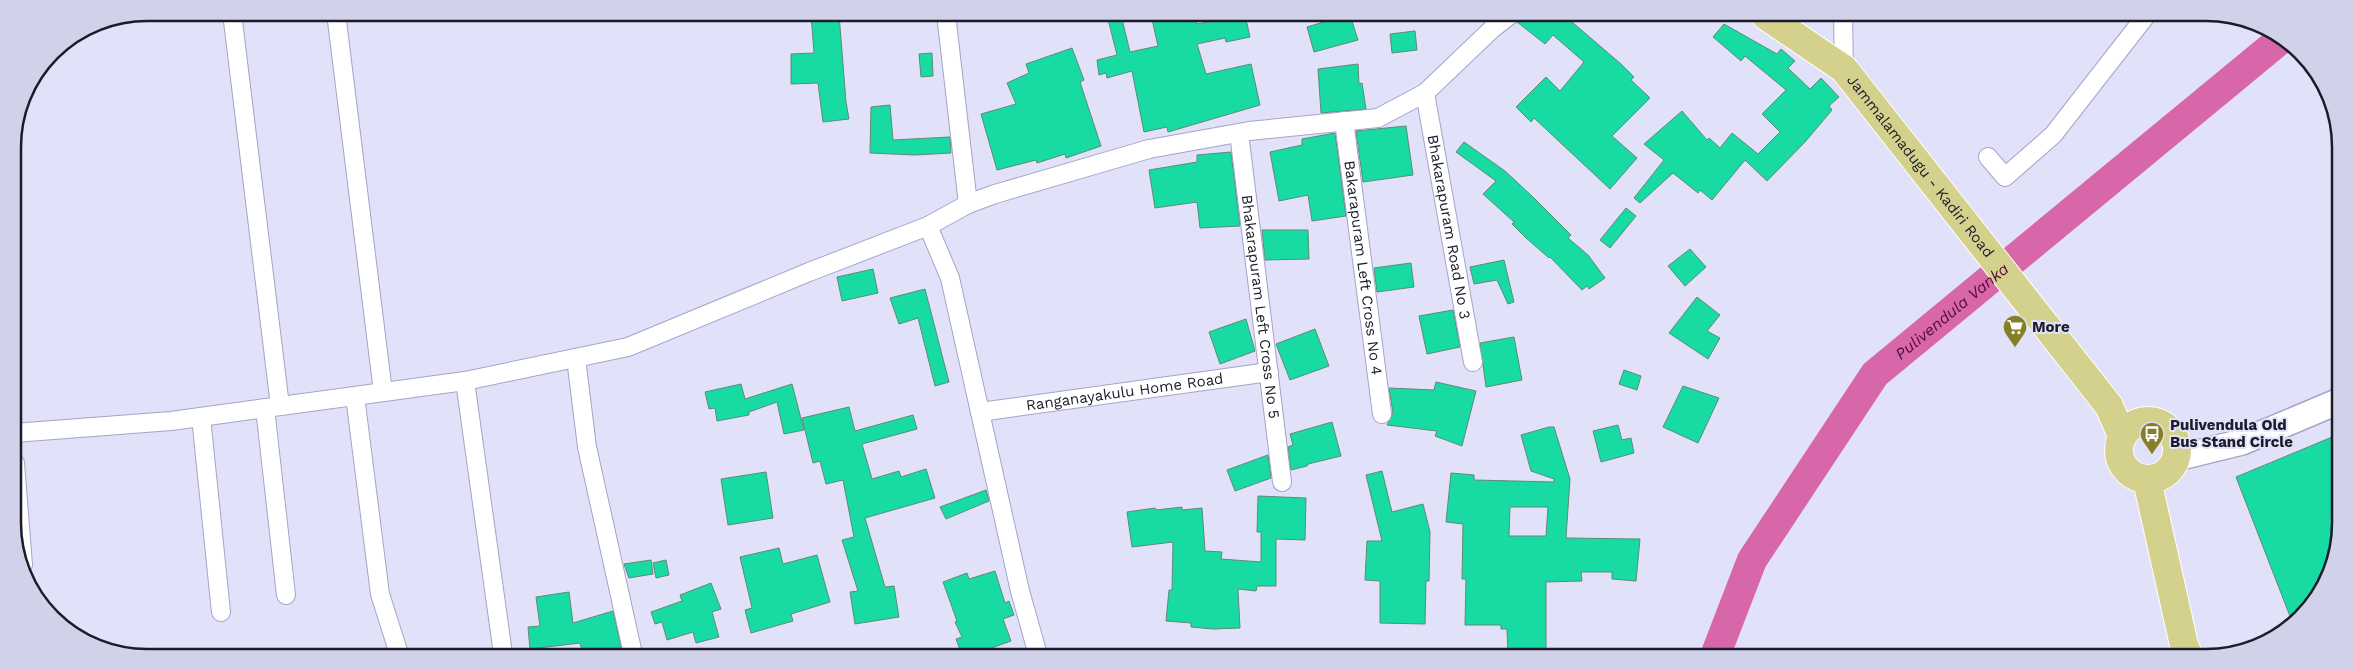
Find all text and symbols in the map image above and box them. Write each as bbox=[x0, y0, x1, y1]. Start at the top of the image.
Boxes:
street label: Jammalamadugu - Kadiri Road bbox=[1843, 71, 1998, 261]
street label: Bhakarapuram Road No 3 bbox=[1424, 133, 1474, 320]
street label: Bakarapuram Left Cross No 4 bbox=[1340, 159, 1386, 376]
street label: Bhakarapuram Left Cross No 5 bbox=[1238, 194, 1283, 420]
water label: Pulivendula Vanka bbox=[1891, 259, 2012, 364]
supermarket icon: More bbox=[2002, 314, 2028, 348]
place label: More bbox=[2032, 318, 2070, 336]
street label: Ranganayakulu Home Road bbox=[1025, 369, 1224, 415]
place label: Pulivendula Old Bus Stand Circle bbox=[2170, 416, 2293, 451]
bus stop icon: Pulivendula Old Bus Stand Circle bbox=[2139, 421, 2165, 455]

